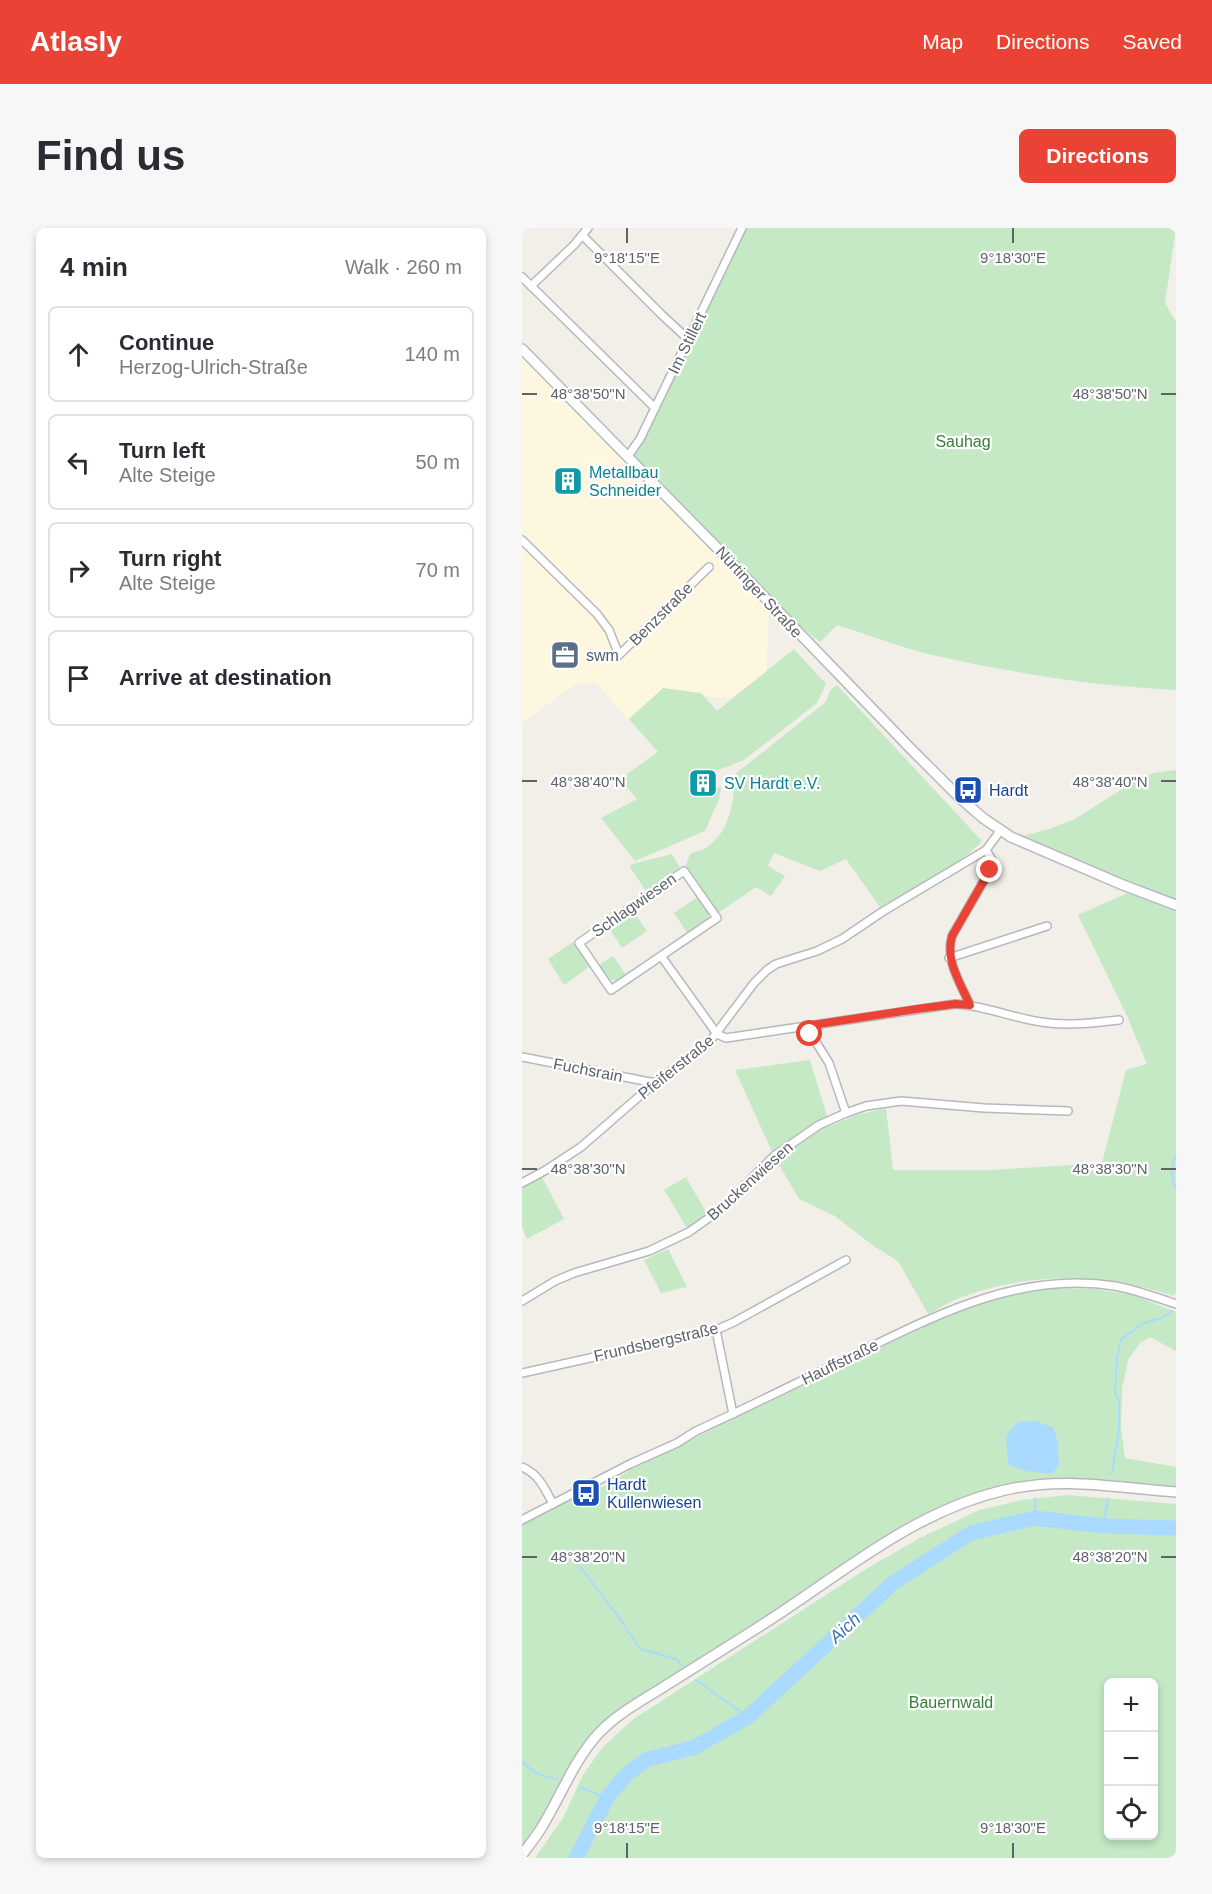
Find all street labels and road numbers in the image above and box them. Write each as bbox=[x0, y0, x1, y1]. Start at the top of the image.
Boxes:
street label: Im Stillert bbox=[665, 309, 709, 377]
street label: Nürtinger Straße bbox=[712, 543, 806, 641]
street label: Benzstraße bbox=[626, 579, 696, 649]
street label: Schlagwiesen bbox=[589, 870, 679, 940]
street label: Pfeiferstraße bbox=[635, 1032, 717, 1102]
street label: Fuchsrain bbox=[552, 1055, 624, 1085]
street label: Bruckenwiesen bbox=[704, 1138, 796, 1224]
street label: Frundsbergstraße bbox=[592, 1319, 720, 1365]
street label: Hauffstraße bbox=[799, 1336, 881, 1388]

